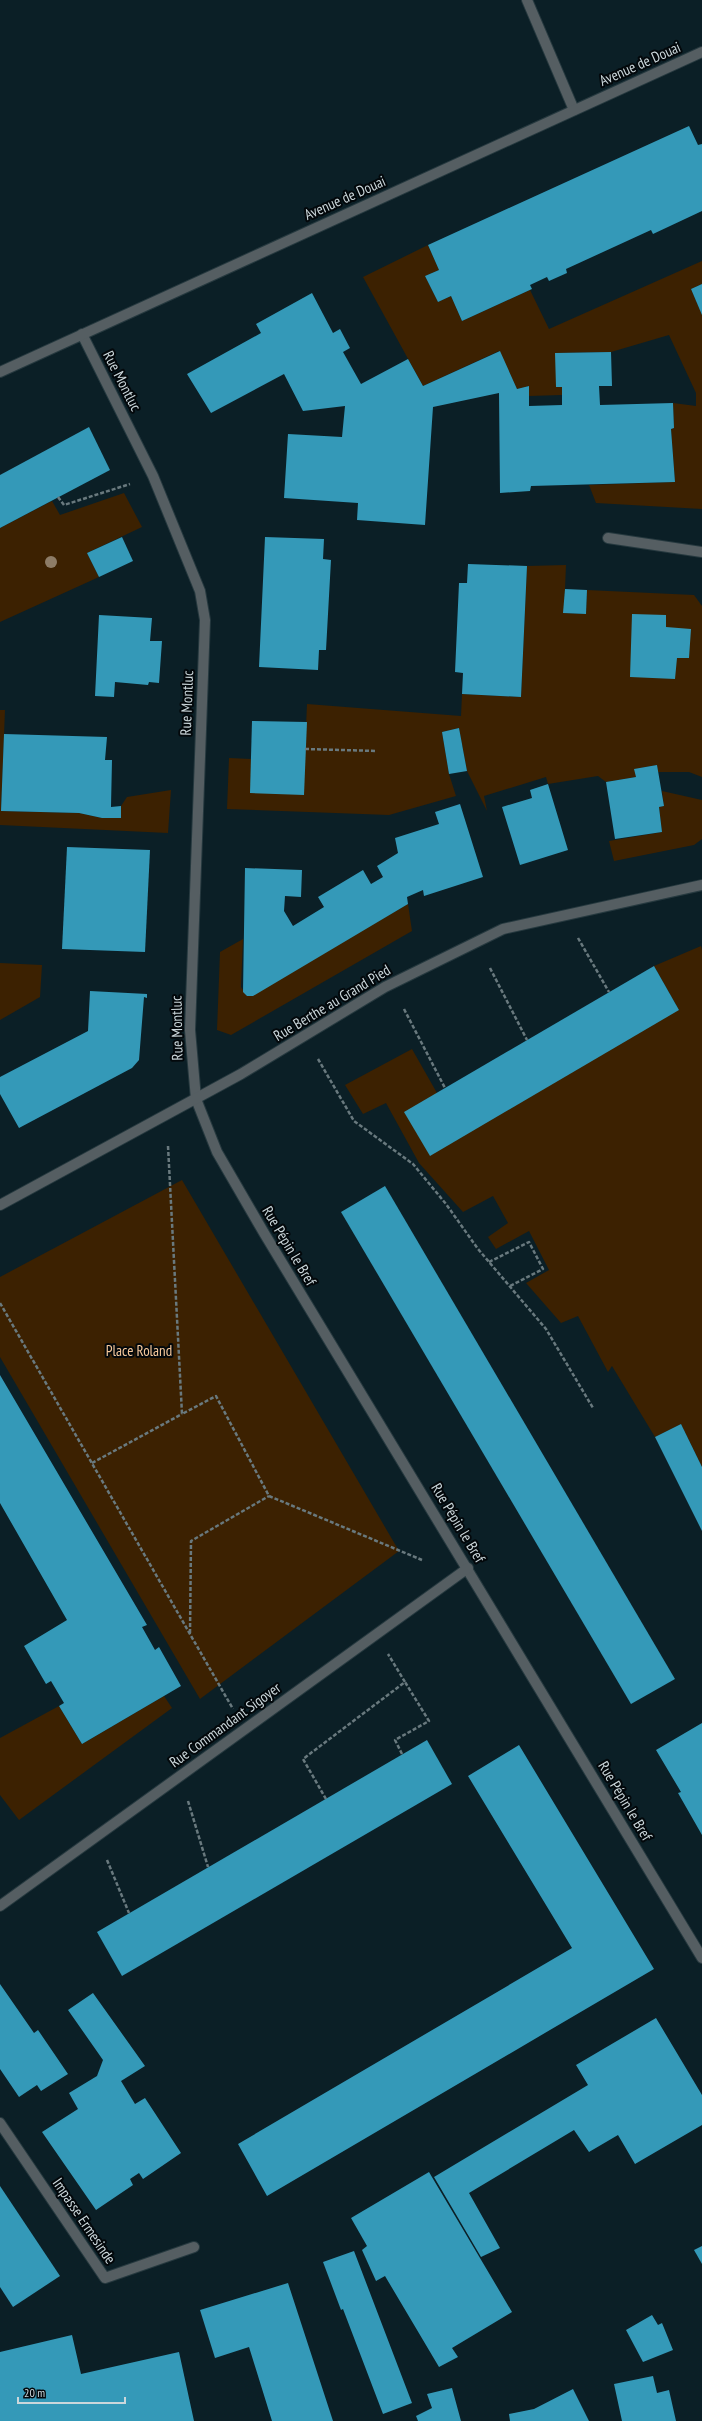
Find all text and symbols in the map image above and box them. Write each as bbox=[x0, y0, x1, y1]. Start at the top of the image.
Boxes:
street label: Avenue de Douai bbox=[596, 37, 683, 90]
street label: Avenue de Douai bbox=[301, 171, 388, 224]
street label: Rue Montluc bbox=[99, 347, 146, 415]
street label: Rue Montluc bbox=[176, 669, 197, 736]
street label: Rue Berthe au Grand Pied bbox=[270, 960, 394, 1045]
street label: Rue Montluc bbox=[166, 995, 187, 1061]
street label: Rue Pépin le Bref bbox=[258, 1203, 321, 1290]
park label: Place Roland bbox=[106, 1341, 172, 1360]
street label: Rue Pépin le Bref bbox=[427, 1480, 490, 1567]
street label: Rue Commandant Sigoyer bbox=[165, 1677, 285, 1771]
street label: Rue Pépin le Bref bbox=[594, 1758, 657, 1845]
street label: Impasse Ermesinde bbox=[49, 2174, 120, 2267]
scale bar bbox=[18, 2379, 125, 2405]
text: 20 m bbox=[24, 2385, 45, 2400]

